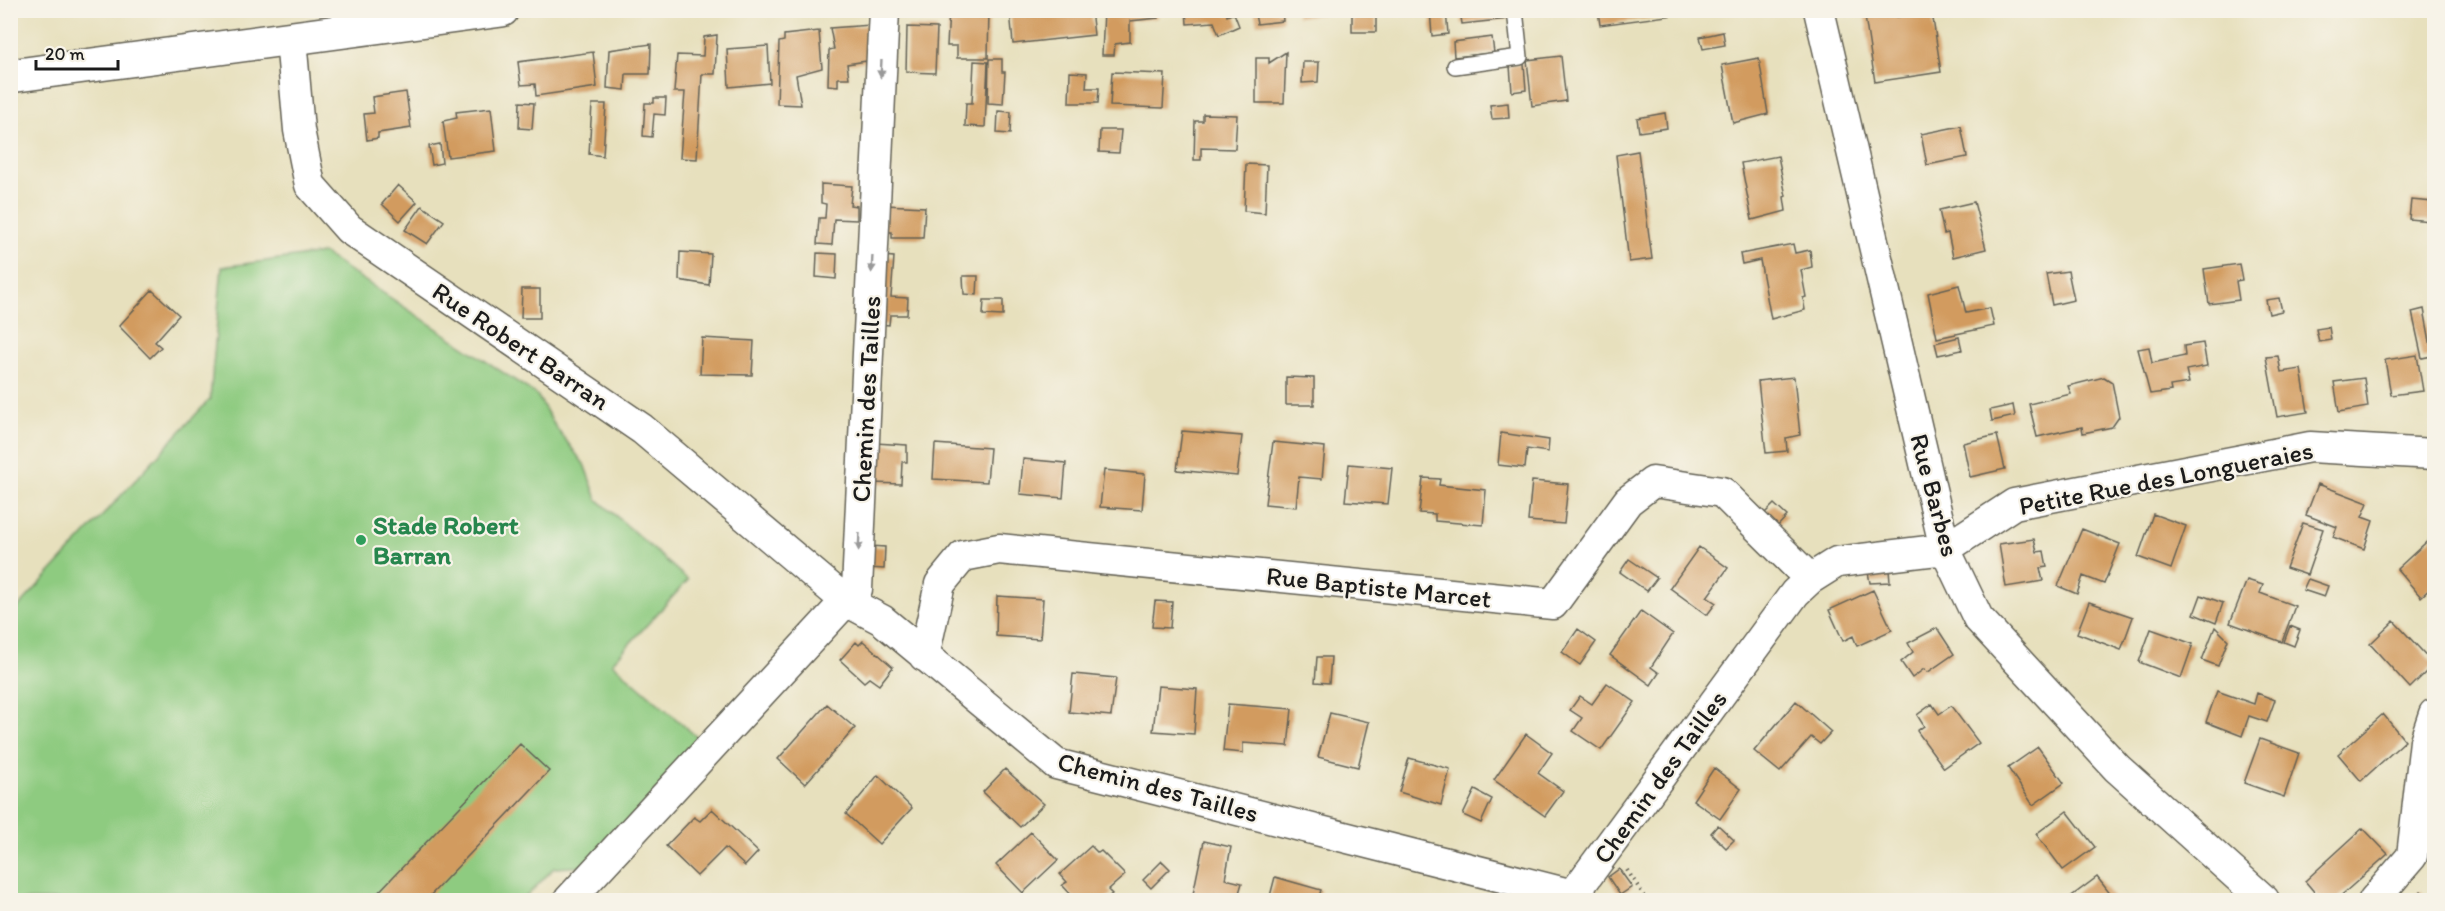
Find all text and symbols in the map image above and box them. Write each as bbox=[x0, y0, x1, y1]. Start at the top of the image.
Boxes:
scale bar bbox=[36, 33, 118, 71]
text: 20 m bbox=[45, 43, 85, 65]
one-way arrow bbox=[877, 59, 886, 78]
one-way arrow bbox=[868, 254, 877, 273]
street label: Rue Robert Barran bbox=[426, 275, 616, 417]
street label: Chemin des Tailles bbox=[845, 295, 887, 503]
street label: Rue Barbes bbox=[1903, 430, 1967, 560]
street label: Petite Rue des Longueraies bbox=[2016, 434, 2316, 522]
place label: Stade Robert Barran bbox=[373, 509, 519, 571]
marker: Stade Robert Barran bbox=[354, 533, 368, 547]
one-way arrow bbox=[855, 533, 864, 552]
street label: Rue Baptiste Marcet bbox=[1265, 559, 1493, 615]
street label: Chemin des Tailles bbox=[1586, 684, 1734, 870]
street label: Chemin des Tailles bbox=[1054, 745, 1262, 829]

